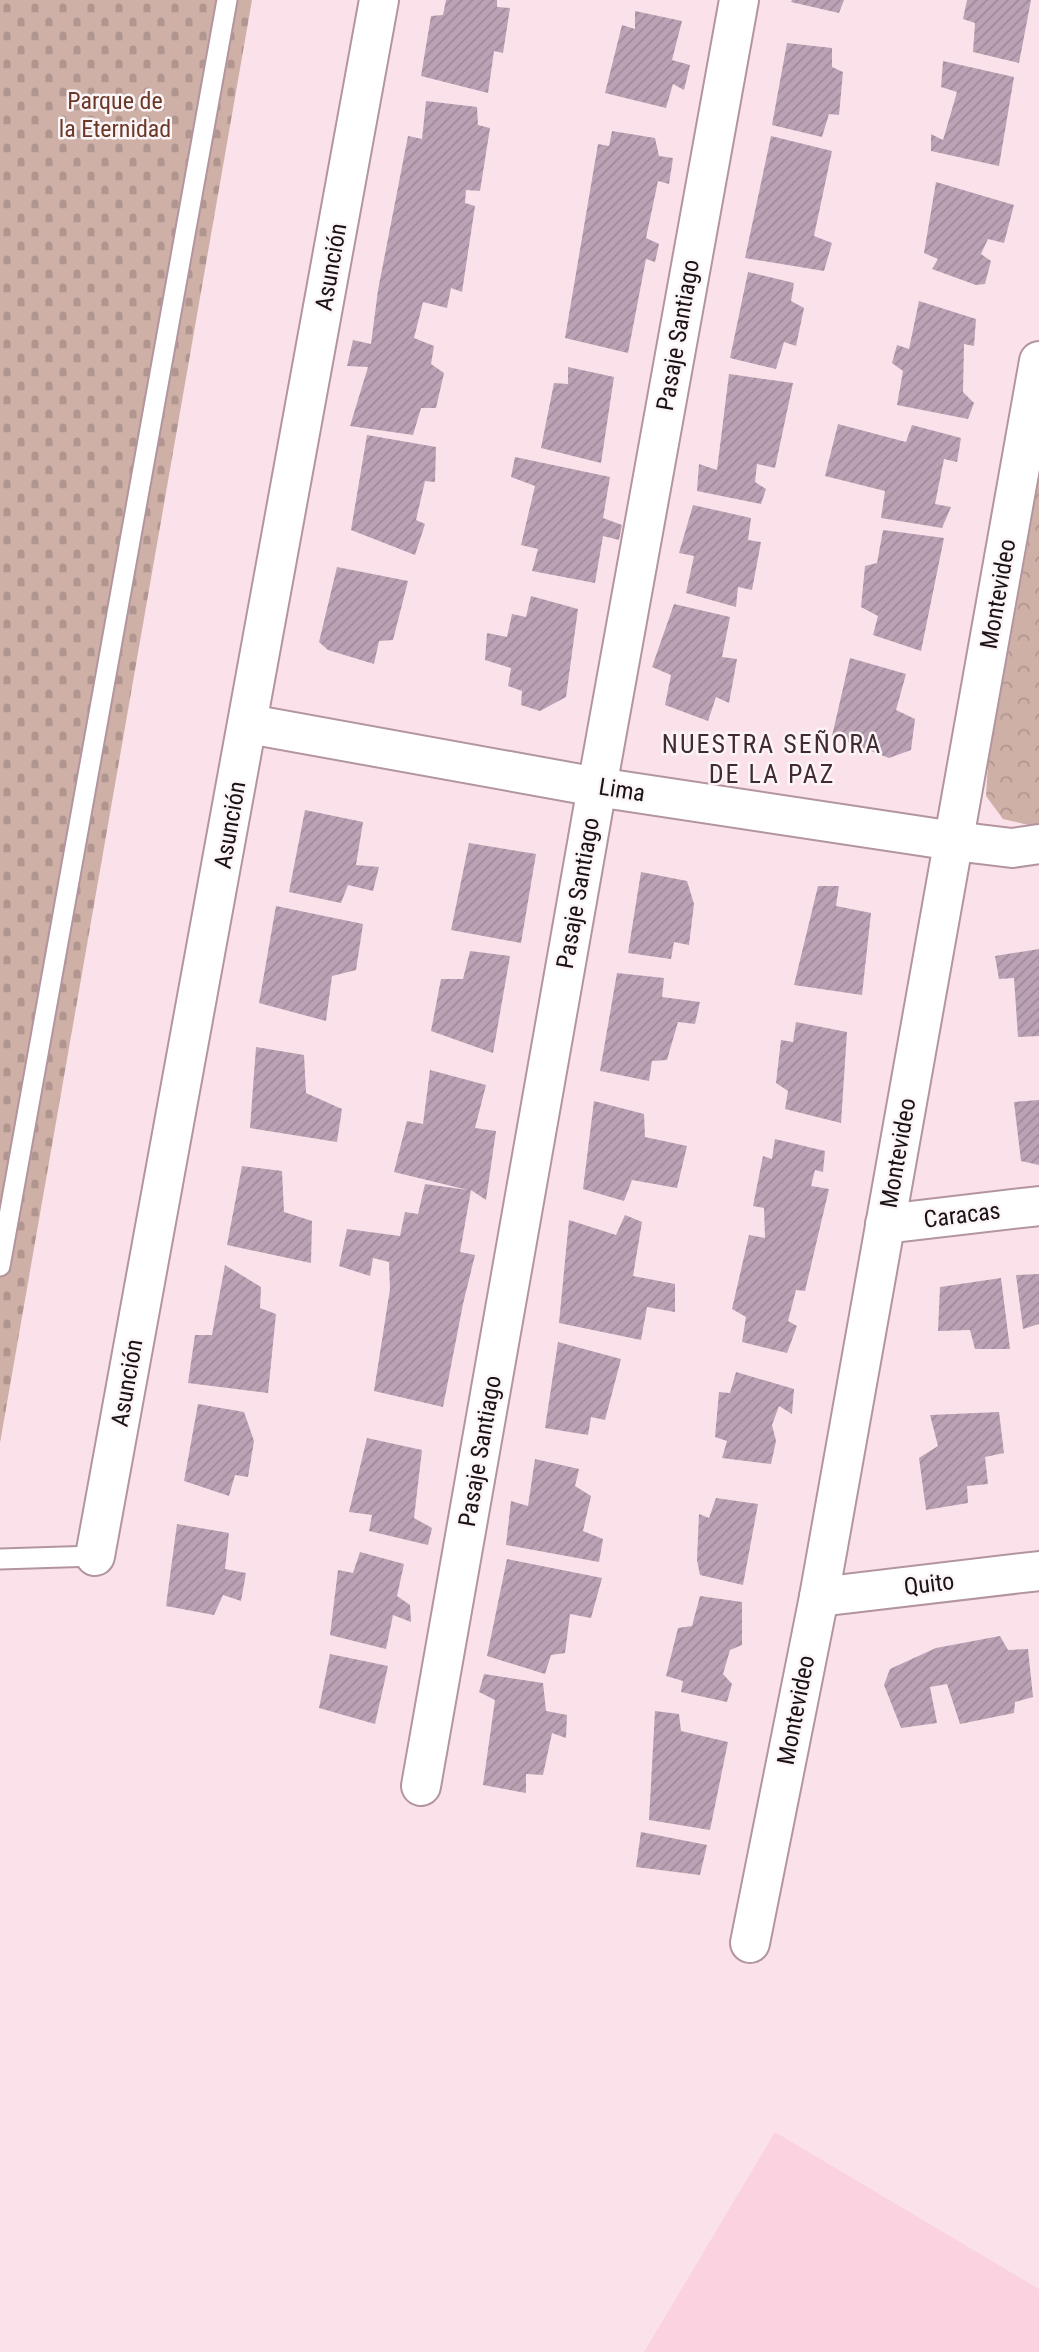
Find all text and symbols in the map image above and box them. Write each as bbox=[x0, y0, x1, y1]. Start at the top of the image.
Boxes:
park label: Parque de la Eternidad bbox=[59, 87, 171, 143]
street label: Asunción bbox=[310, 221, 352, 313]
street label: Pasaje Santiago bbox=[651, 257, 705, 413]
street label: Montevideo bbox=[975, 537, 1021, 651]
district label: NUESTRA SEÑORA DE LA PAZ bbox=[662, 729, 882, 789]
street label: Lima bbox=[597, 773, 647, 807]
street label: Asunción bbox=[209, 779, 251, 871]
street label: Pasaje Santiago bbox=[551, 815, 605, 971]
street label: Montevideo bbox=[875, 1096, 921, 1210]
street label: Caracas bbox=[922, 1196, 1002, 1234]
street label: Asunción bbox=[106, 1337, 148, 1429]
street label: Pasaje Santiago bbox=[453, 1373, 507, 1529]
street label: Quito bbox=[902, 1567, 956, 1601]
street label: Montevideo bbox=[772, 1653, 820, 1767]

